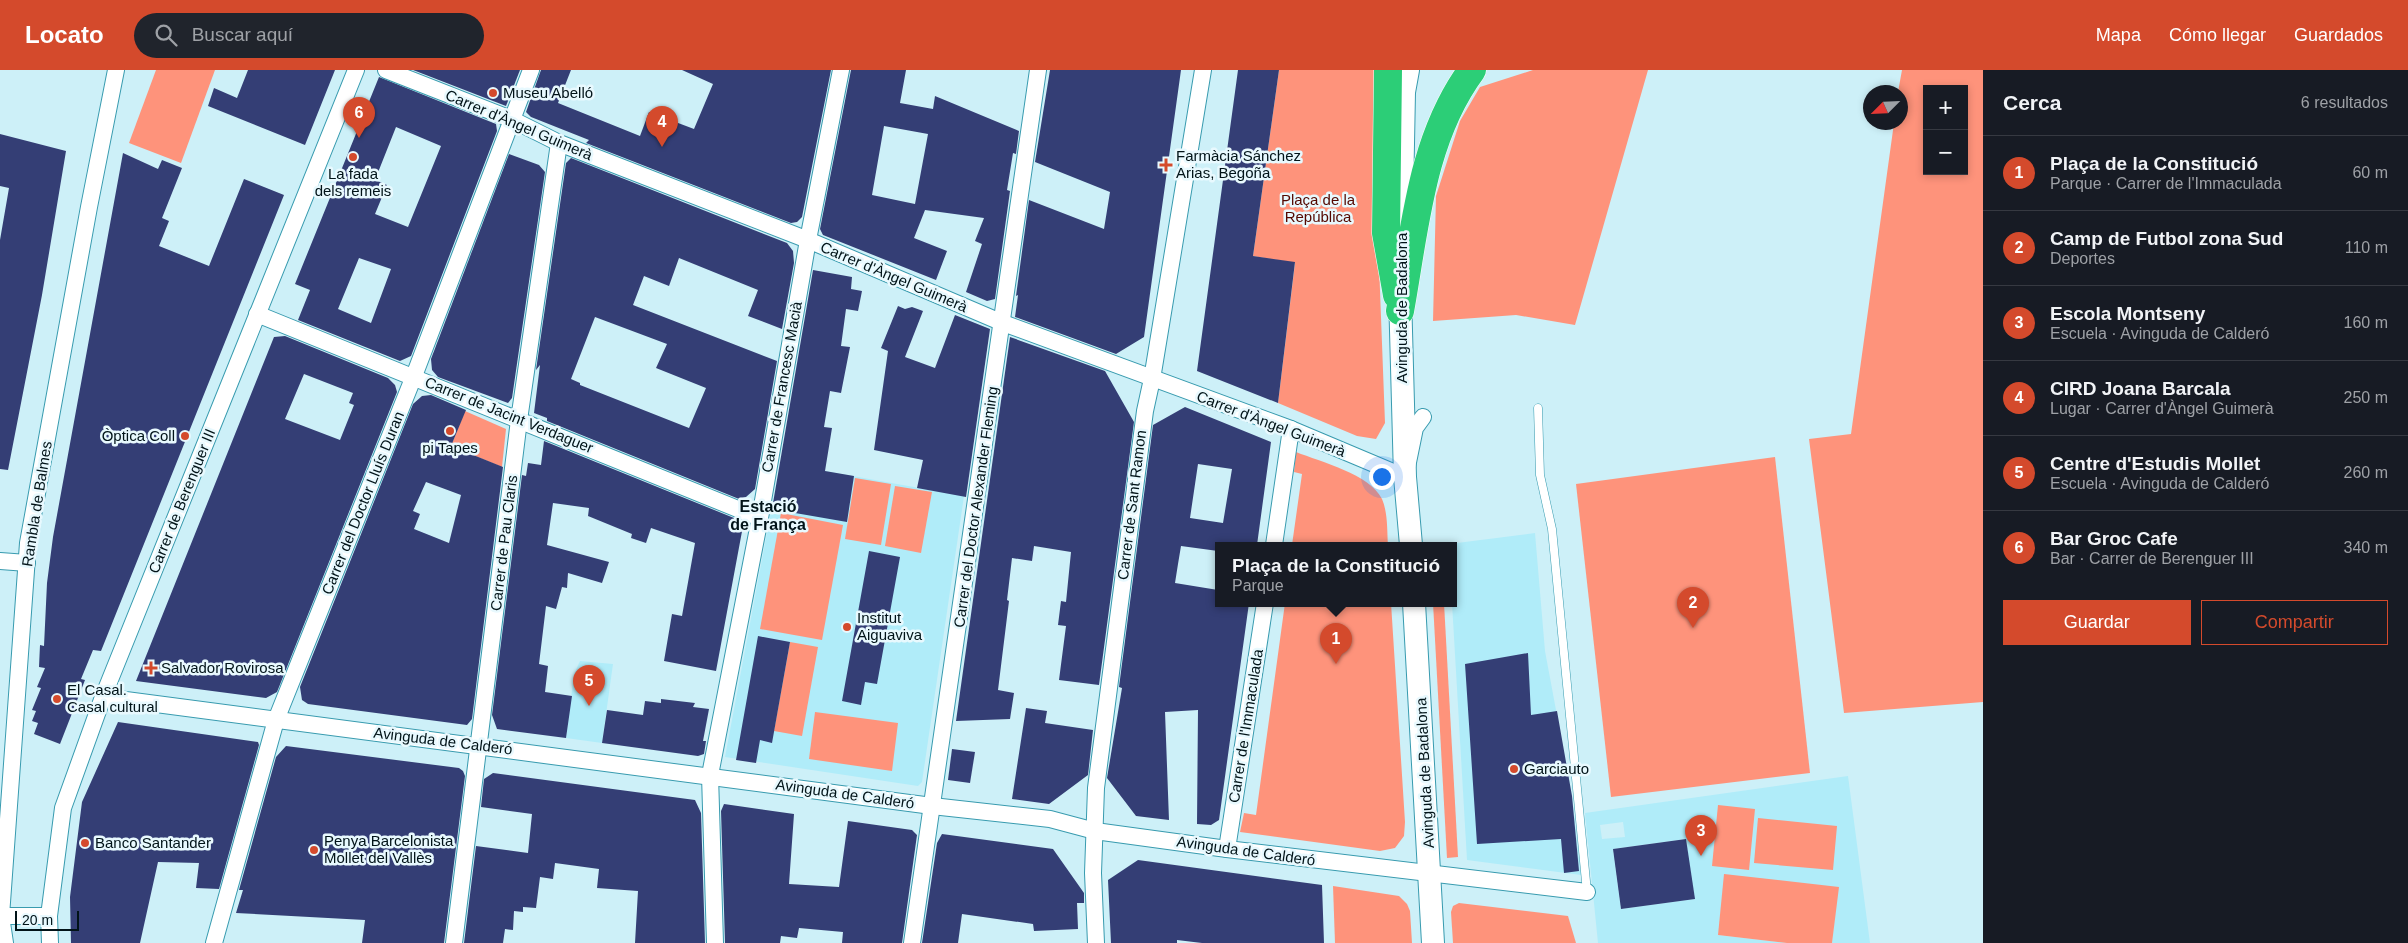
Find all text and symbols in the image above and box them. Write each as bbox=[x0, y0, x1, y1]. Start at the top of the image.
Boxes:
search box bbox=[134, 13, 484, 58]
text: Locato bbox=[25, 21, 104, 48]
icon: search bbox=[152, 21, 180, 49]
text: Buscar aquí bbox=[192, 24, 293, 45]
text: Mapa bbox=[2096, 25, 2141, 45]
text: Cómo llegar bbox=[2169, 25, 2266, 45]
text: Guardados bbox=[2294, 25, 2383, 45]
place label: Museu Abelló bbox=[503, 84, 593, 101]
north arrow bbox=[1863, 85, 1908, 130]
map controls bbox=[1923, 85, 1968, 175]
button: + bbox=[1923, 85, 1968, 130]
street label: Carrer d'Àngel Guimerà bbox=[443, 86, 596, 163]
marker: Museu Abelló bbox=[487, 87, 499, 99]
text: Cerca bbox=[2003, 91, 2061, 114]
text: 6 resultados bbox=[2301, 94, 2388, 111]
pin: 6 bbox=[343, 97, 375, 138]
pin: 4 bbox=[646, 106, 678, 147]
button: − bbox=[1923, 130, 1968, 175]
place label: Farmàcia Sánchez Arias, Begoña bbox=[1176, 147, 1301, 181]
marker: La fada dels remeis bbox=[347, 151, 359, 163]
text: Plaça de la Constitució bbox=[2050, 153, 2258, 174]
marker: Farmàcia Sánchez Arias, Begoña bbox=[1160, 159, 1172, 171]
text: 1 bbox=[2015, 164, 2023, 181]
text: 60 m bbox=[2352, 164, 2388, 181]
place label: La fada dels remeis bbox=[315, 165, 391, 199]
text: Parque · Carrer de l'Immaculada bbox=[2050, 175, 2282, 192]
park label: Plaça de la República bbox=[1281, 191, 1356, 225]
text: Camp de Futbol zona Sud bbox=[2050, 228, 2283, 249]
street label: Avinguda de Badalona bbox=[1393, 232, 1410, 383]
street label: Carrer d'Àngel Guimerà bbox=[818, 238, 971, 315]
text: 2 bbox=[2015, 239, 2023, 256]
text: 110 m bbox=[2345, 239, 2388, 256]
text: Deportes bbox=[2050, 250, 2115, 267]
street label: Carrer de Francesc Macià bbox=[758, 299, 805, 474]
text: Escola Montseny bbox=[2050, 303, 2205, 324]
text: 3 bbox=[2015, 314, 2023, 331]
text: 160 m bbox=[2344, 314, 2388, 331]
text: Escuela · Avinguda de Calderó bbox=[2050, 325, 2269, 342]
street label: Carrer de Jacint Verdaguer bbox=[423, 373, 596, 456]
text: CIRD Joana Barcala bbox=[2050, 378, 2231, 399]
street label: Carrer del Doctor Alexander Fleming bbox=[950, 385, 1001, 629]
street label: Carrer d'Àngel Guimerà bbox=[1194, 387, 1349, 460]
text: 4 bbox=[2015, 389, 2023, 406]
text: 250 m bbox=[2344, 389, 2388, 406]
text: Lugar · Carrer d'Àngel Guimerà bbox=[2050, 400, 2274, 417]
street label: Carrer del Doctor Lluís Duran bbox=[318, 409, 407, 597]
marker: pi Tapes bbox=[444, 425, 456, 437]
street label: Carrer de Berenguer III bbox=[145, 426, 218, 576]
place label: Òptica Coll bbox=[102, 427, 175, 444]
street label: Carrer de Sant Ramon bbox=[1114, 429, 1149, 581]
marker: Òptica Coll bbox=[179, 430, 191, 442]
place label: pi Tapes bbox=[422, 439, 478, 456]
street label: Rambla de Balmes bbox=[18, 440, 55, 568]
text: Centre d'Estudis Mollet bbox=[2050, 453, 2260, 474]
your location bbox=[1369, 464, 1395, 490]
text: 5 bbox=[2015, 464, 2023, 481]
text: 260 m bbox=[2344, 464, 2388, 481]
street label: Carrer de Pau Claris bbox=[487, 474, 520, 612]
text: Escuela · Avinguda de Calderó bbox=[2050, 475, 2269, 492]
district label: Estació de França bbox=[730, 498, 806, 533]
text: Bar Groc Cafe bbox=[2050, 528, 2178, 549]
text: 6 bbox=[2015, 539, 2023, 556]
text: 340 m bbox=[2344, 539, 2388, 556]
popup bbox=[1215, 542, 1457, 607]
text: Bar · Carrer de Berenguer III bbox=[2050, 550, 2254, 567]
text: Plaça de la Constitució bbox=[1232, 555, 1440, 576]
text: Parque bbox=[1232, 577, 1284, 594]
pin: 2 bbox=[1677, 587, 1709, 628]
button: Guardar bbox=[2003, 600, 2191, 645]
button: Compartir bbox=[2201, 600, 2388, 645]
place label: Institut Aiguaviva bbox=[857, 609, 923, 643]
marker: Institut Aiguaviva bbox=[841, 621, 853, 633]
pin: 1 bbox=[1320, 623, 1352, 664]
street label: Carrer de l'Immaculada bbox=[1225, 647, 1266, 804]
place label: Salvador Rovirosa bbox=[161, 659, 284, 676]
marker: Salvador Rovirosa bbox=[145, 662, 157, 674]
pin: 5 bbox=[573, 665, 605, 706]
place label: El Casal. Casal cultural bbox=[67, 681, 158, 715]
marker: El Casal. Casal cultural bbox=[51, 693, 63, 705]
street label: Avinguda de Badalona bbox=[1412, 697, 1437, 849]
street label: Avinguda de Calderó bbox=[373, 724, 513, 757]
place label: Garciauto bbox=[1524, 760, 1589, 777]
marker: Garciauto bbox=[1508, 763, 1520, 775]
street label: Avinguda de Calderó bbox=[775, 775, 915, 812]
pin: 3 bbox=[1685, 815, 1717, 856]
place label: Penya Barcelonista Mollet del Vallès bbox=[324, 832, 454, 866]
street label: Avinguda de Calderó bbox=[1176, 832, 1316, 869]
place label: Banco Santander bbox=[95, 834, 211, 851]
marker: Banco Santander bbox=[79, 837, 91, 849]
marker: Penya Barcelonista Mollet del Vallès bbox=[308, 844, 320, 856]
scale bar bbox=[15, 908, 79, 931]
text: 20 m bbox=[22, 912, 53, 928]

